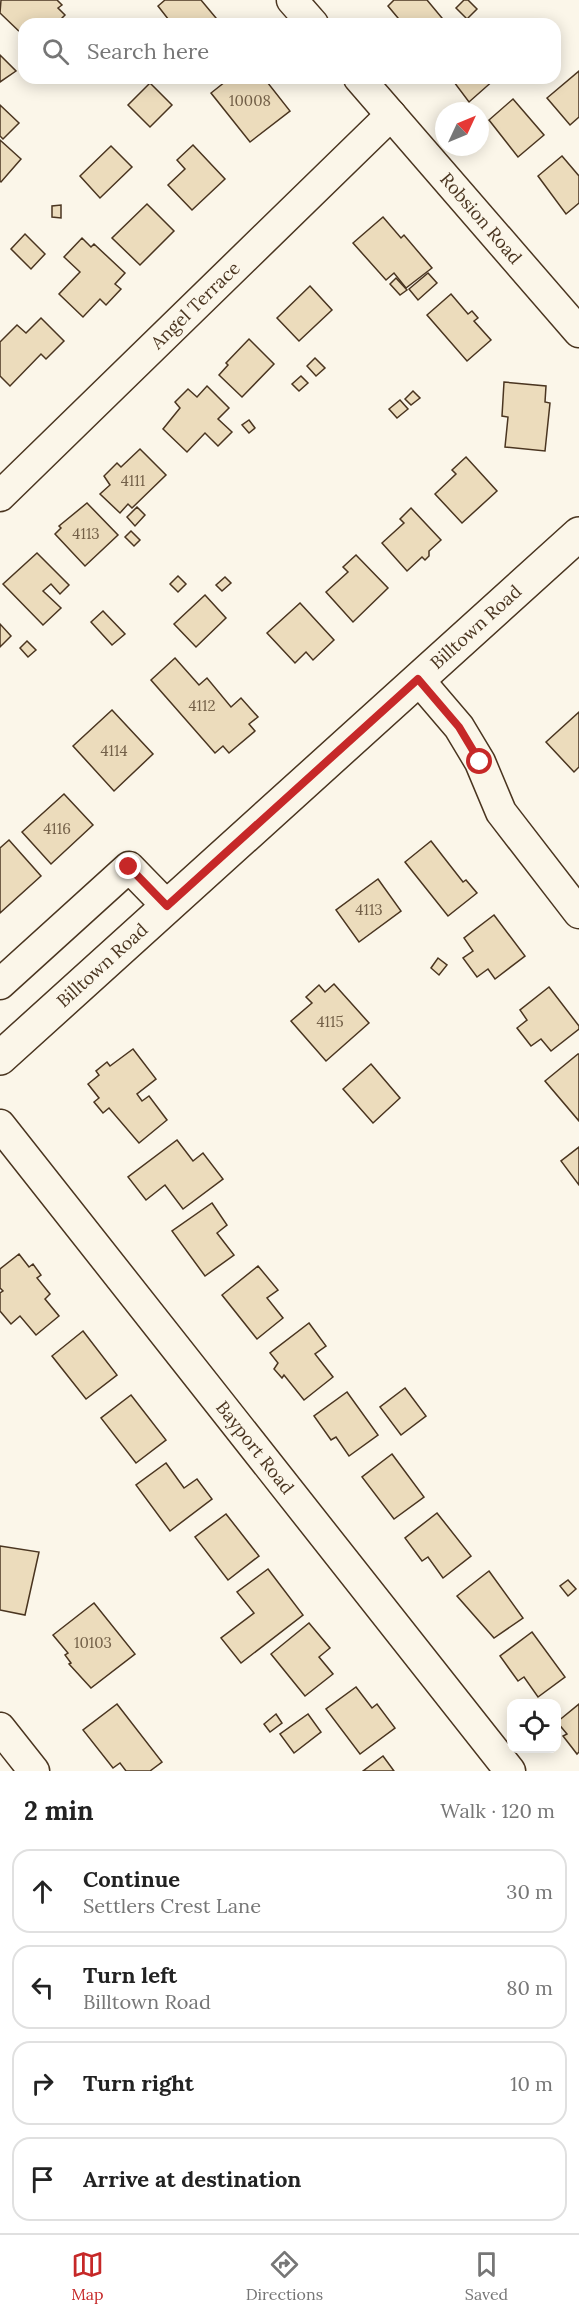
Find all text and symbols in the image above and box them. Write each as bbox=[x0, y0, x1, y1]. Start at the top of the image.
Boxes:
search box bbox=[18, 18, 561, 84]
icon: search bbox=[39, 35, 72, 68]
text: Search here bbox=[87, 37, 209, 65]
house number: 10008 bbox=[229, 91, 271, 110]
north arrow bbox=[435, 102, 489, 156]
street label: Robsion Road bbox=[435, 168, 527, 269]
street label: Angel Terrace bbox=[145, 256, 245, 355]
house number: 4111 bbox=[121, 471, 145, 490]
house number: 4113 bbox=[72, 524, 100, 543]
street label: Billtown Road bbox=[425, 580, 526, 674]
house number: 4112 bbox=[188, 696, 216, 715]
house number: 4114 bbox=[100, 741, 128, 760]
route start bbox=[466, 748, 492, 774]
house number: 4116 bbox=[43, 819, 71, 838]
route end bbox=[115, 853, 141, 879]
house number: 4113 bbox=[355, 900, 383, 919]
street label: Billtown Road bbox=[52, 918, 153, 1012]
house number: 4115 bbox=[316, 1012, 344, 1031]
street label: Bayport Road bbox=[211, 1396, 299, 1499]
house number: 10103 bbox=[74, 1633, 112, 1652]
map controls bbox=[507, 1699, 561, 1753]
button: locate bbox=[507, 1699, 561, 1753]
text: 2 min bbox=[24, 1794, 94, 1827]
text: Walk · 120 m bbox=[440, 1798, 555, 1823]
text: Continue bbox=[83, 1865, 180, 1893]
icon: ahead bbox=[26, 1875, 59, 1908]
text: 30 m bbox=[506, 1879, 553, 1904]
text: Settlers Crest Lane bbox=[83, 1893, 261, 1918]
text: Turn left bbox=[83, 1961, 177, 1989]
icon: left bbox=[26, 1971, 59, 2004]
text: 80 m bbox=[506, 1975, 553, 2000]
text: Billtown Road bbox=[83, 1989, 211, 2014]
icon: right bbox=[26, 2067, 59, 2100]
text: Turn right bbox=[83, 2069, 194, 2097]
text: 10 m bbox=[510, 2071, 553, 2096]
icon: arrive bbox=[26, 2163, 59, 2196]
text: Arrive at destination bbox=[83, 2165, 301, 2193]
tab: Map bbox=[71, 2248, 104, 2304]
tab: Directions bbox=[246, 2248, 323, 2304]
tab: Saved bbox=[465, 2248, 508, 2304]

